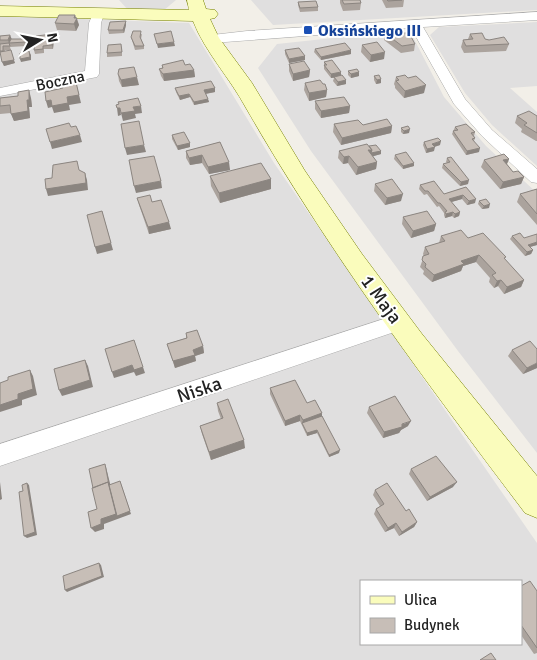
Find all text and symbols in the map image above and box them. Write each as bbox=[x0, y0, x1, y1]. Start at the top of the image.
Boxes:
north arrow bbox=[15, 15, 65, 65]
place label: Oksińskiego III bbox=[318, 21, 421, 41]
marker: Oksińskiego III bbox=[302, 24, 314, 36]
text: N bbox=[43, 32, 62, 44]
street label: Boczna bbox=[34, 66, 87, 96]
street label: 1 Maja bbox=[356, 271, 407, 329]
street label: Niska bbox=[174, 372, 225, 408]
legend bbox=[360, 580, 522, 645]
text: Ulica bbox=[404, 591, 437, 609]
text: Budynek bbox=[404, 616, 460, 634]

